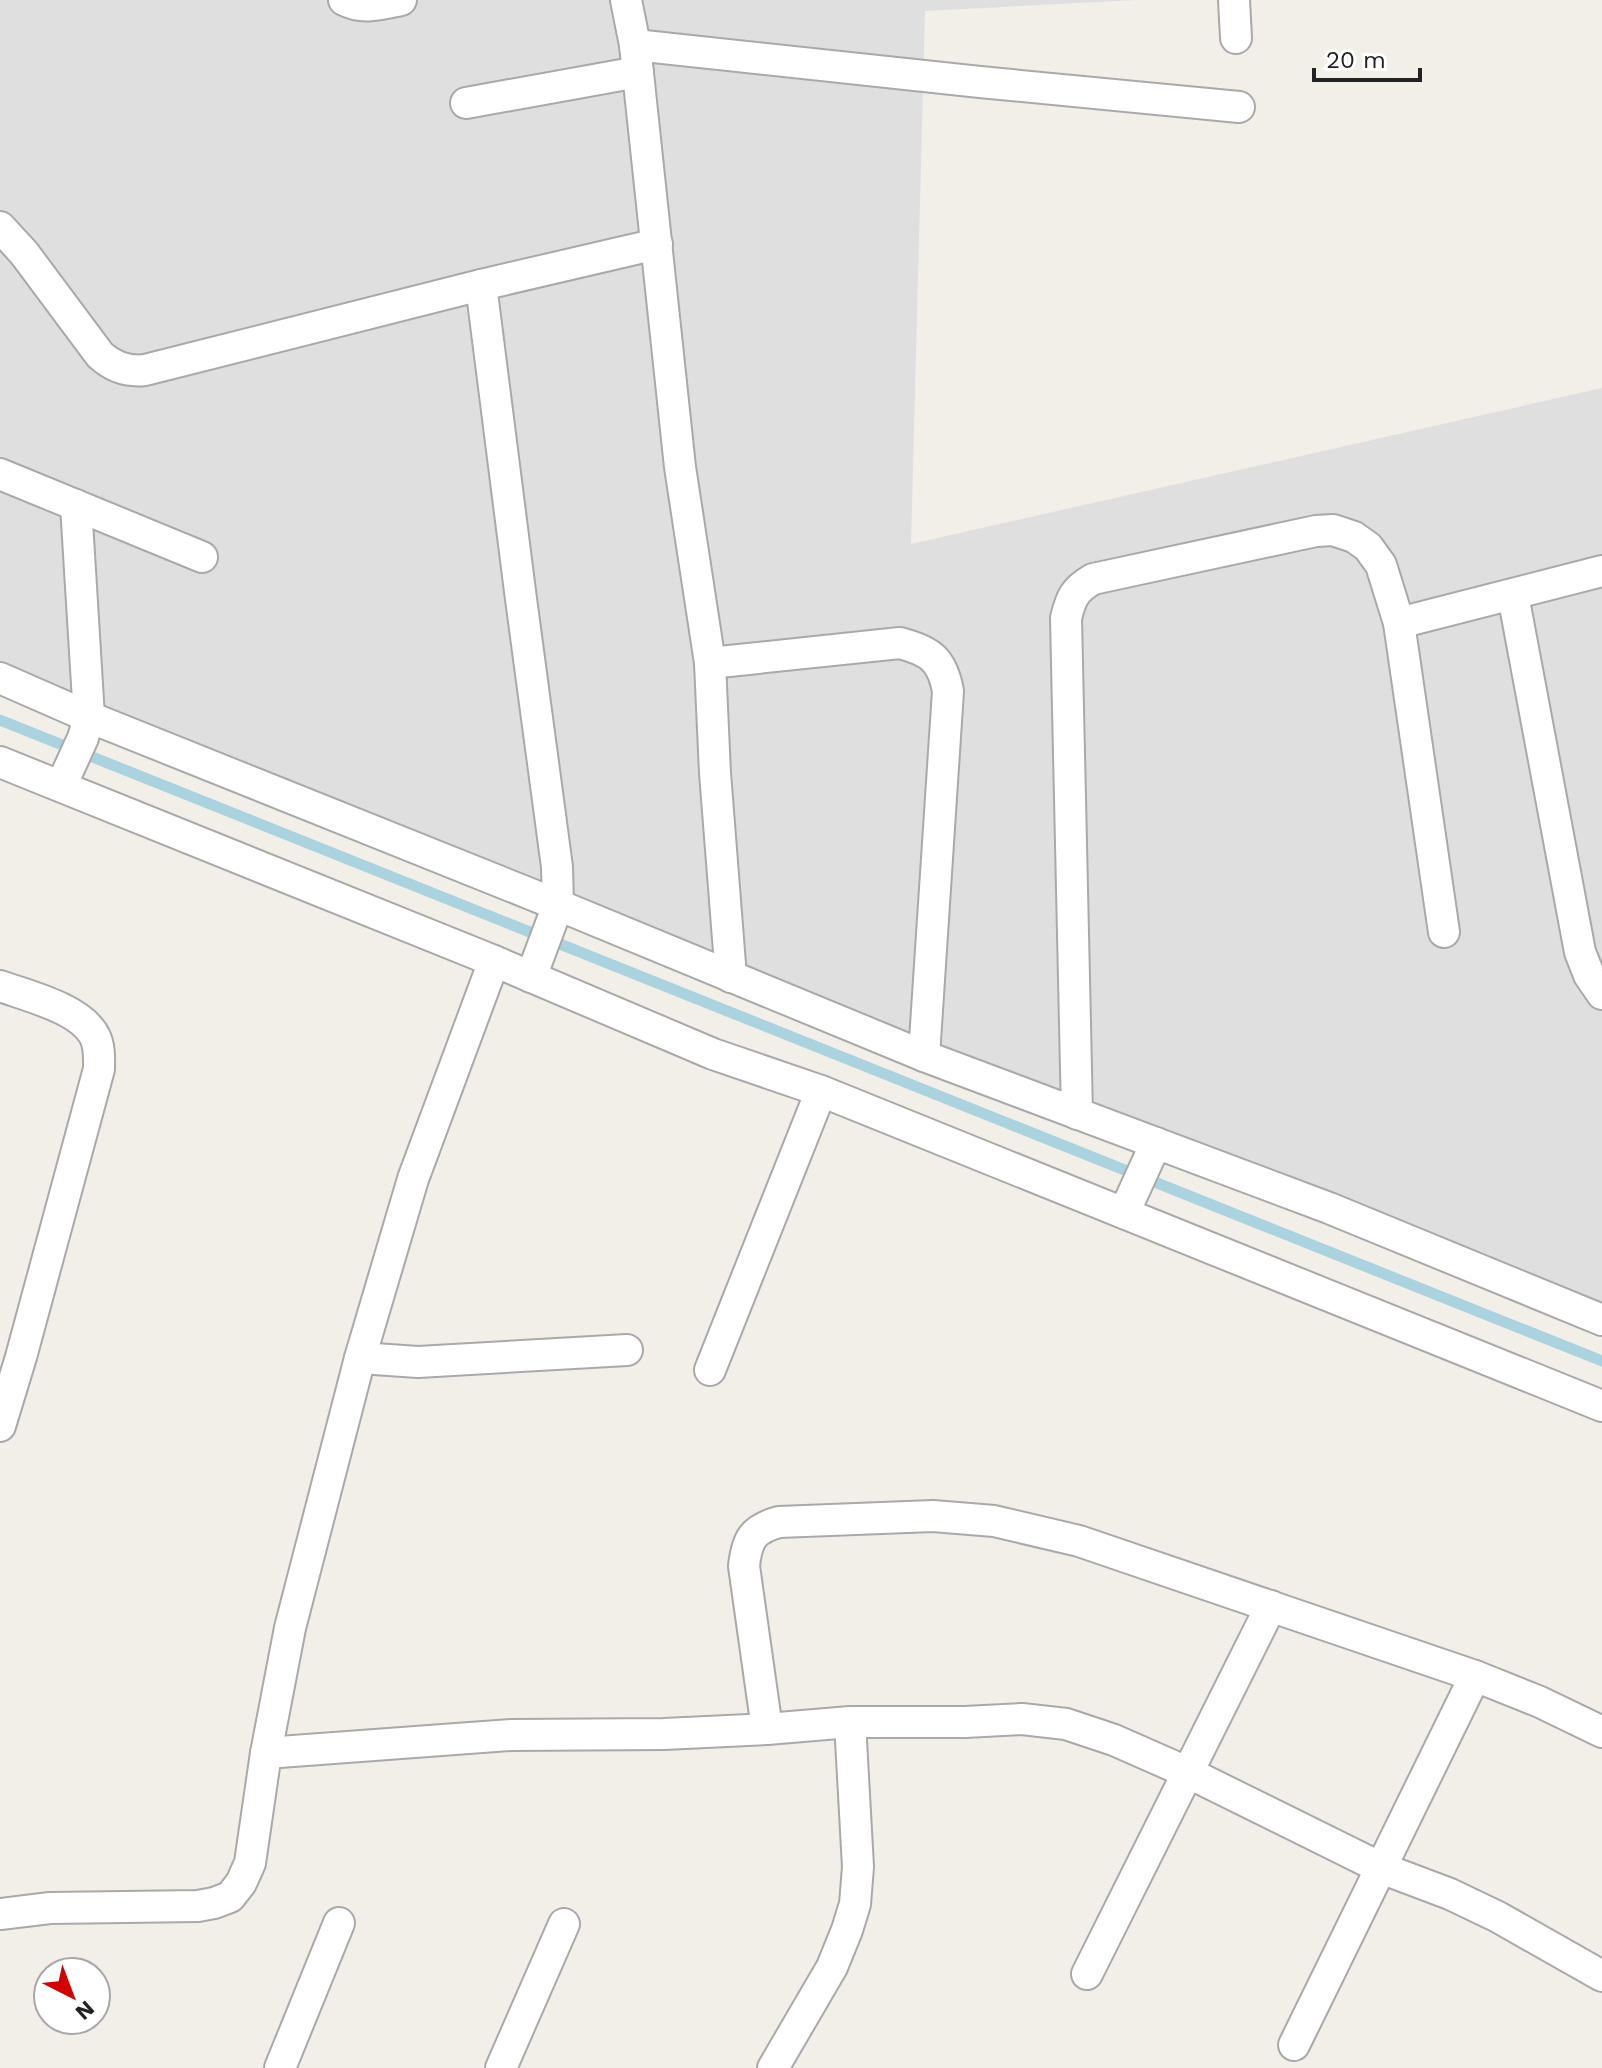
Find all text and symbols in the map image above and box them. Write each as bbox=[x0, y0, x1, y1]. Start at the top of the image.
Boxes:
scale bar bbox=[1314, 32, 1420, 82]
text: 20 m bbox=[1326, 46, 1386, 74]
north arrow bbox=[32, 1956, 112, 2036]
text: N bbox=[71, 1996, 99, 2025]

